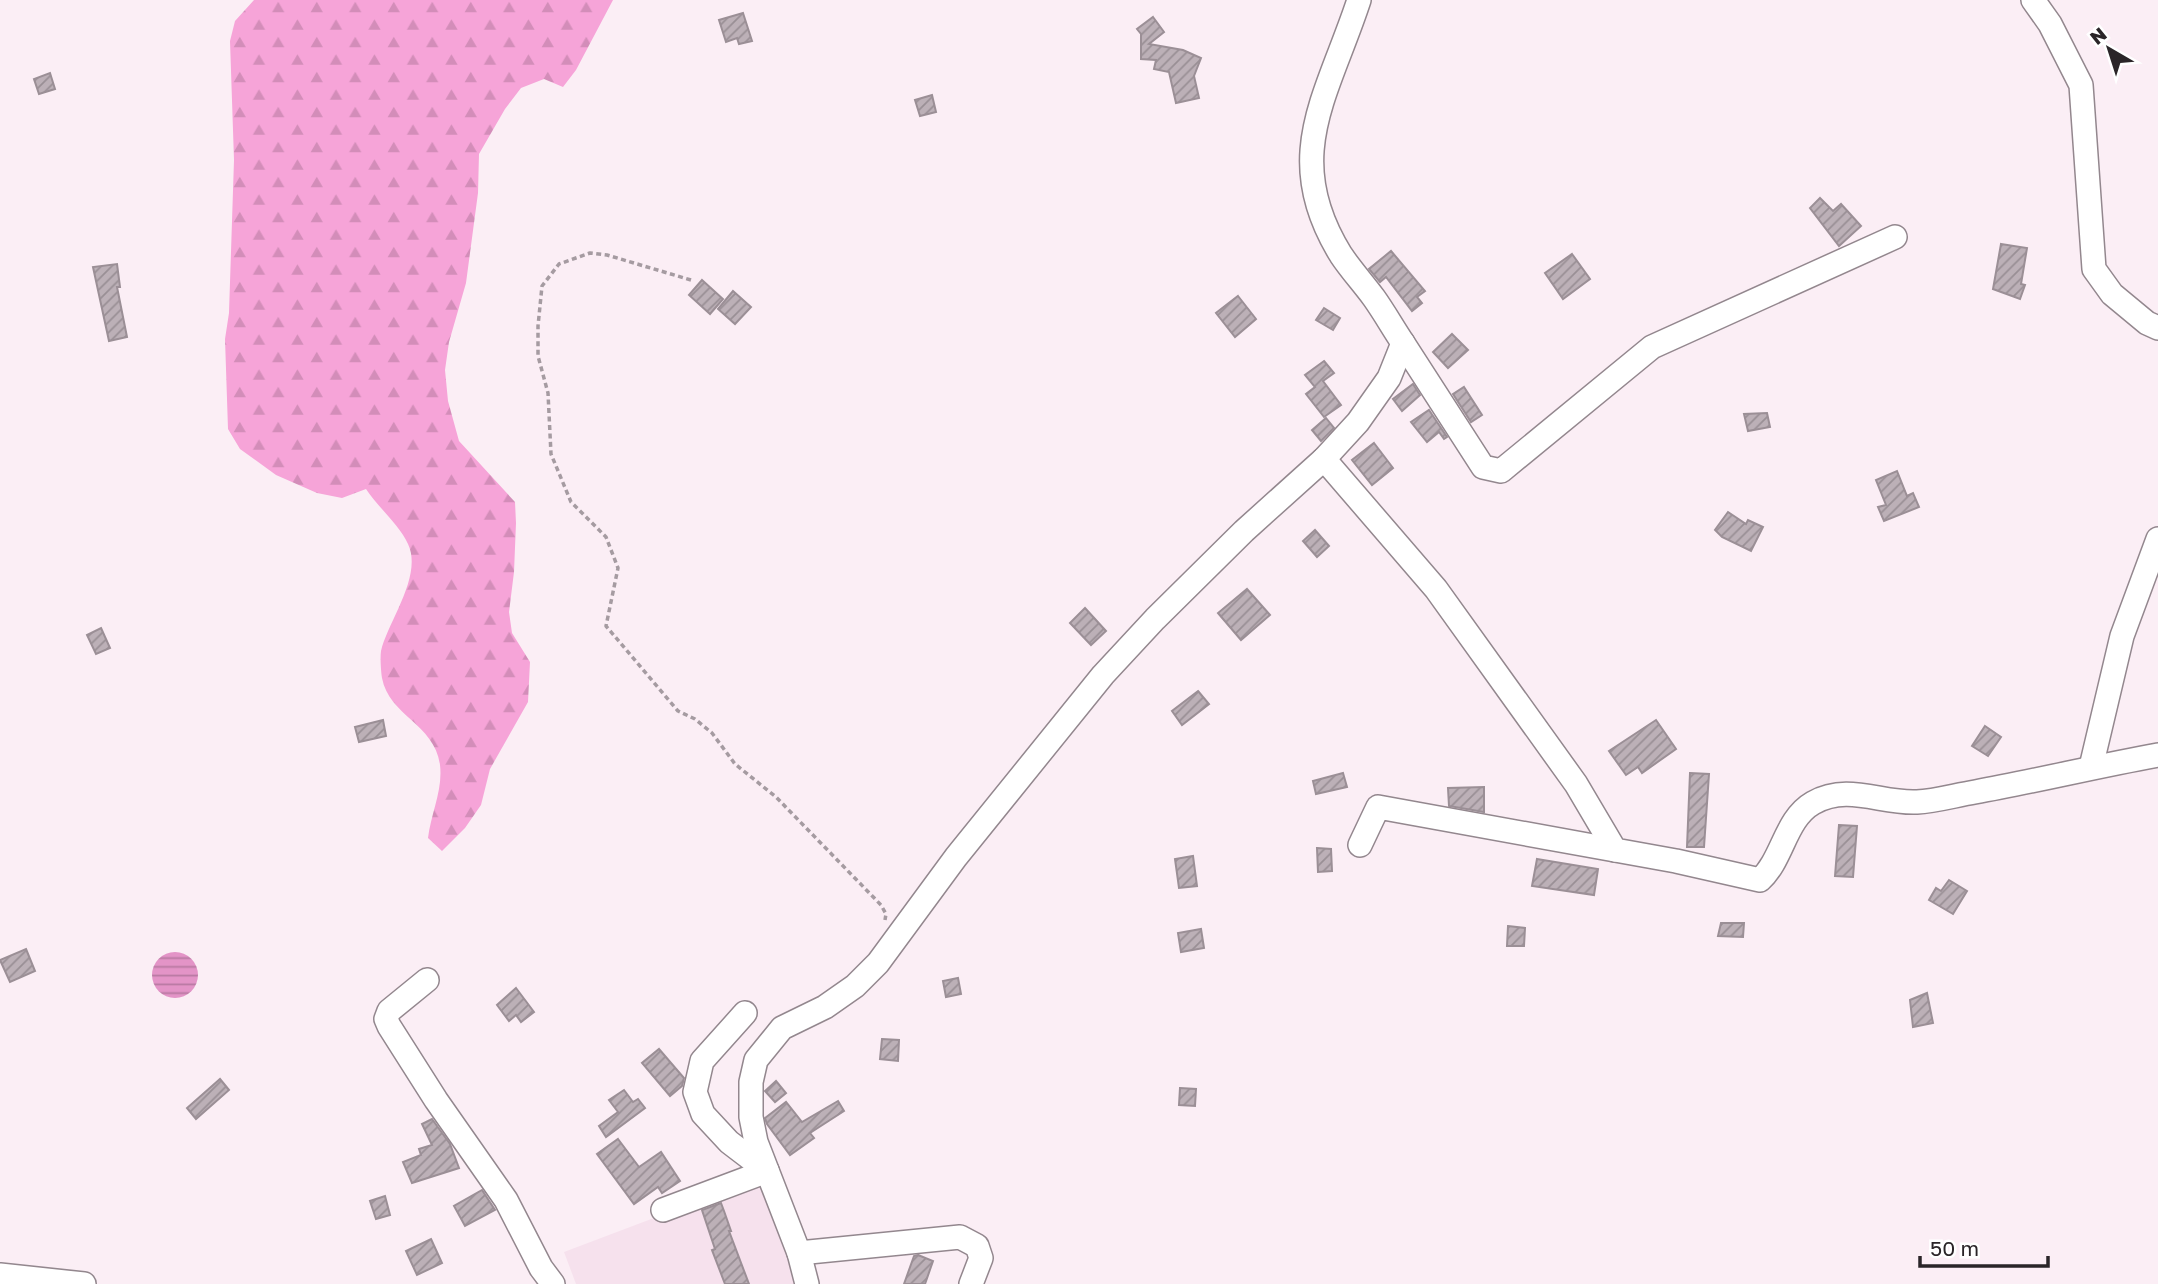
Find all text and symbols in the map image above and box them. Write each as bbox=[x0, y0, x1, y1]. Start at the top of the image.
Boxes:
north arrow bbox=[2074, 14, 2144, 84]
text: N bbox=[2085, 22, 2111, 49]
scale bar bbox=[1920, 1224, 2048, 1268]
text: 50 m bbox=[1930, 1235, 1979, 1261]

